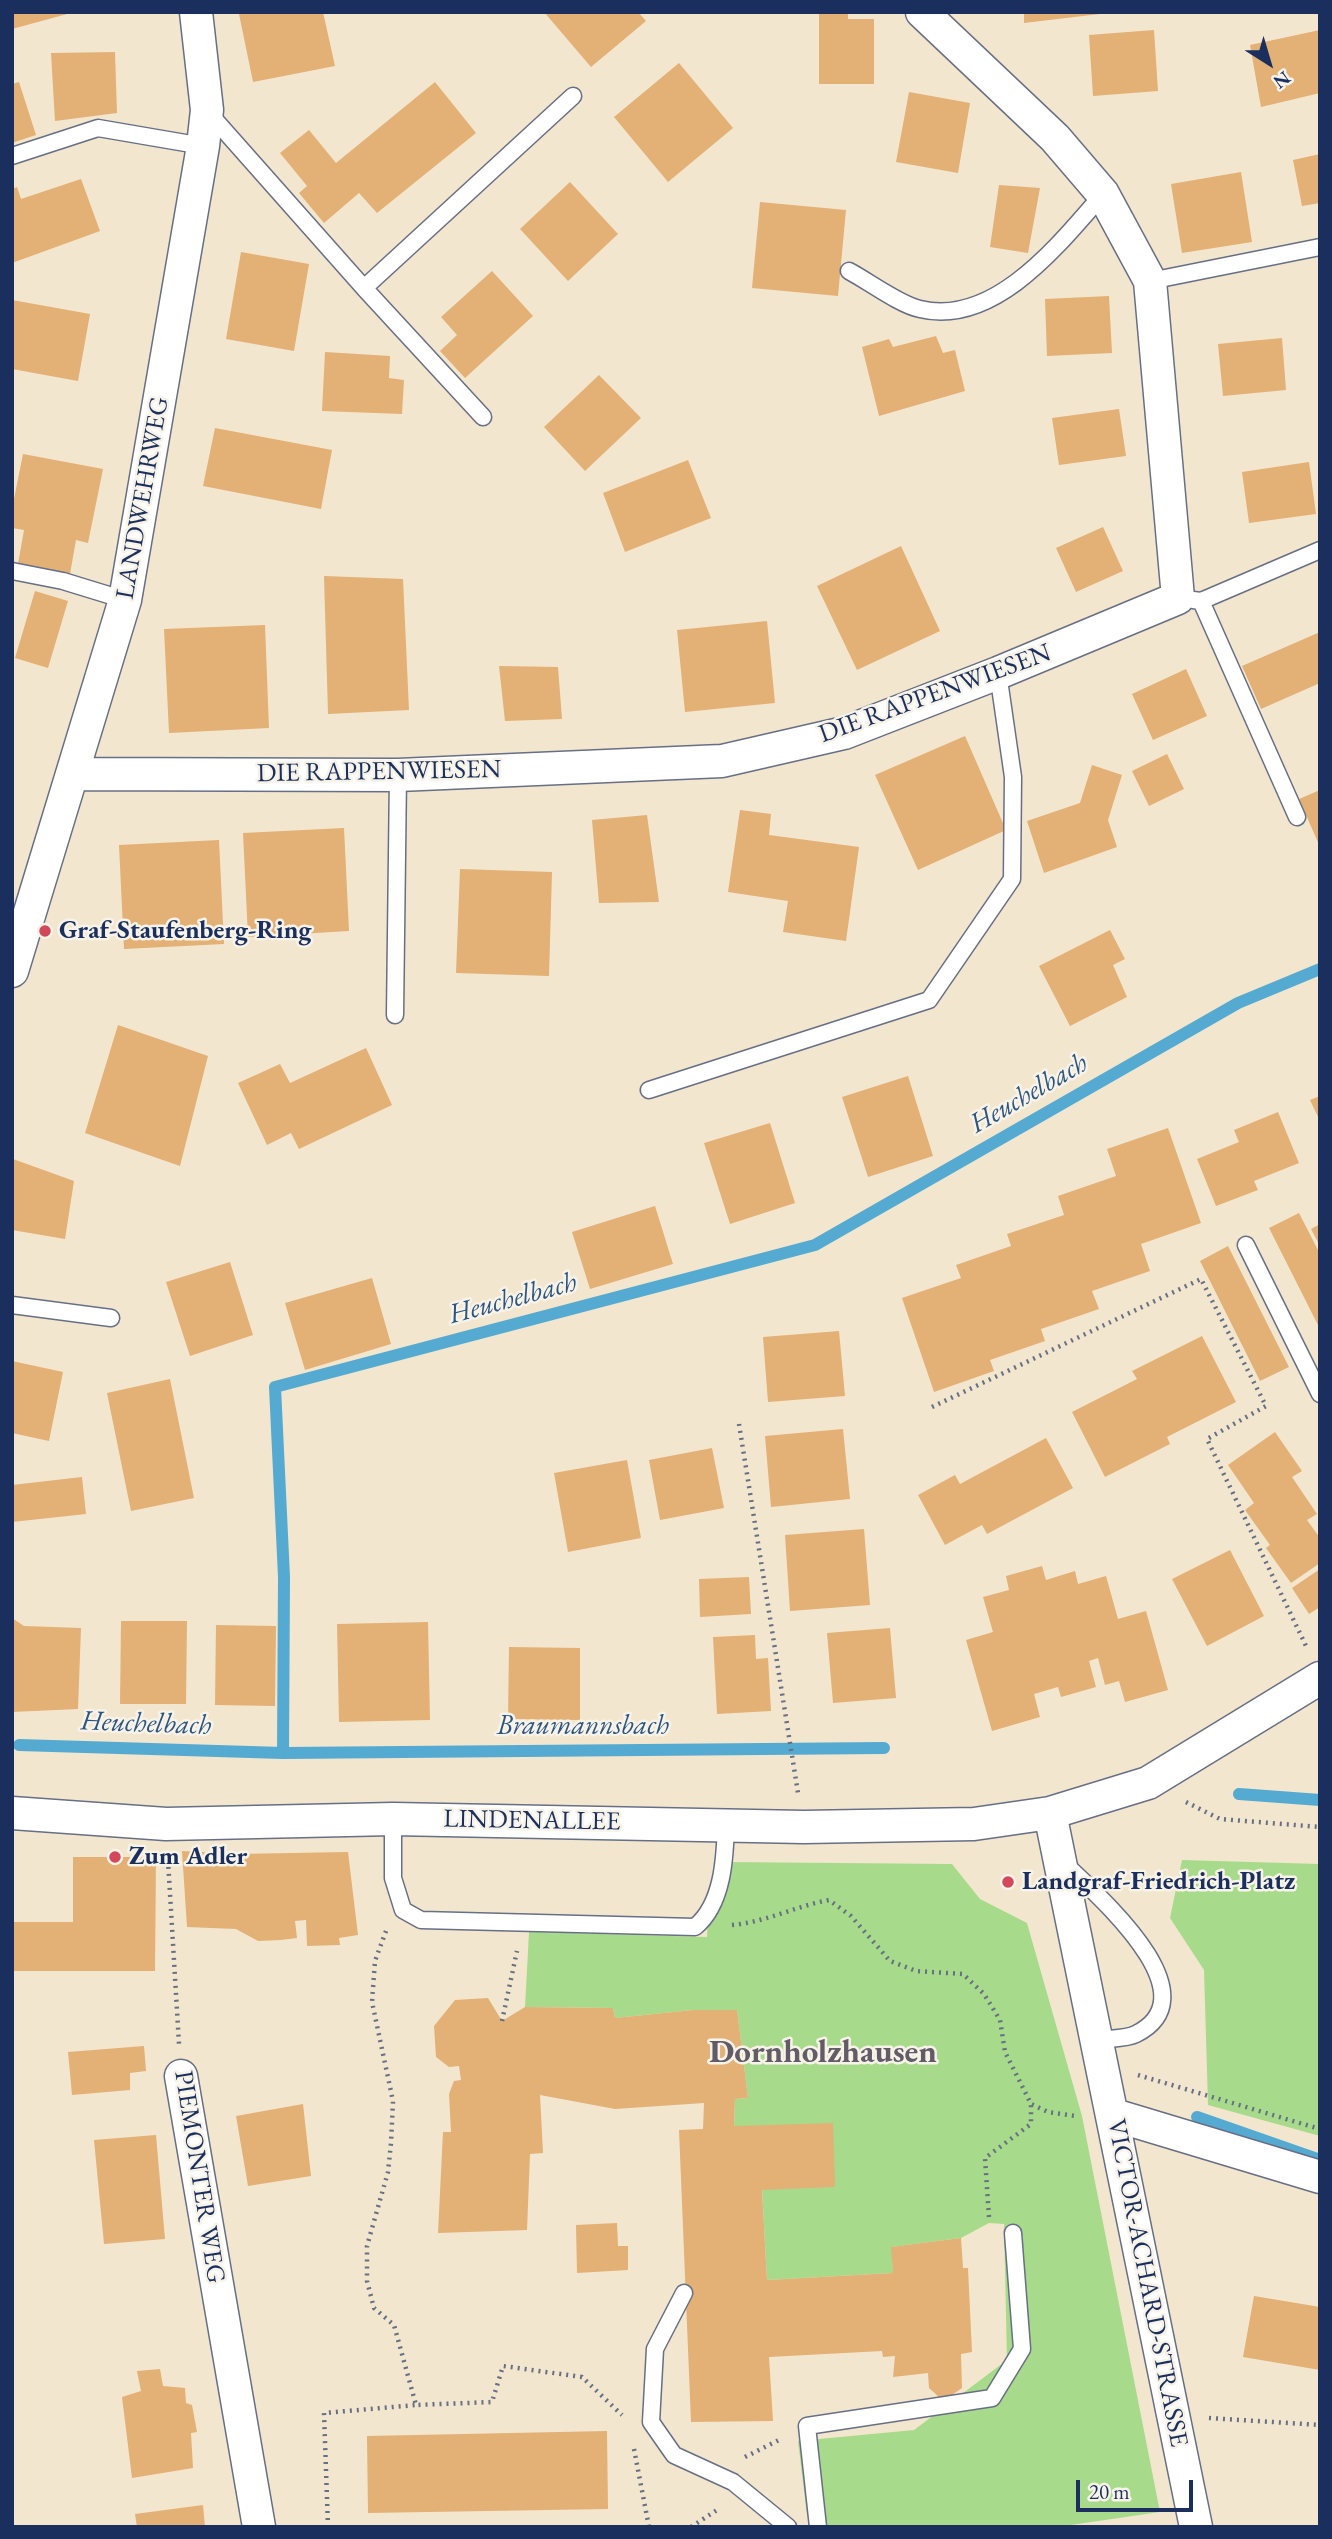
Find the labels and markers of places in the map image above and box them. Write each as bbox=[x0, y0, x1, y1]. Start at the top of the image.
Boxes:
place label: Graf-Staufenberg-Ring bbox=[59, 915, 311, 947]
marker: Graf-Staufenberg-Ring bbox=[37, 923, 53, 939]
place label: Zum Adler bbox=[129, 1841, 247, 1873]
marker: Zum Adler bbox=[107, 1849, 123, 1865]
place label: Landgraf-Friedrich-Platz bbox=[1022, 1866, 1295, 1898]
marker: Landgraf-Friedrich-Platz bbox=[1000, 1874, 1016, 1890]

